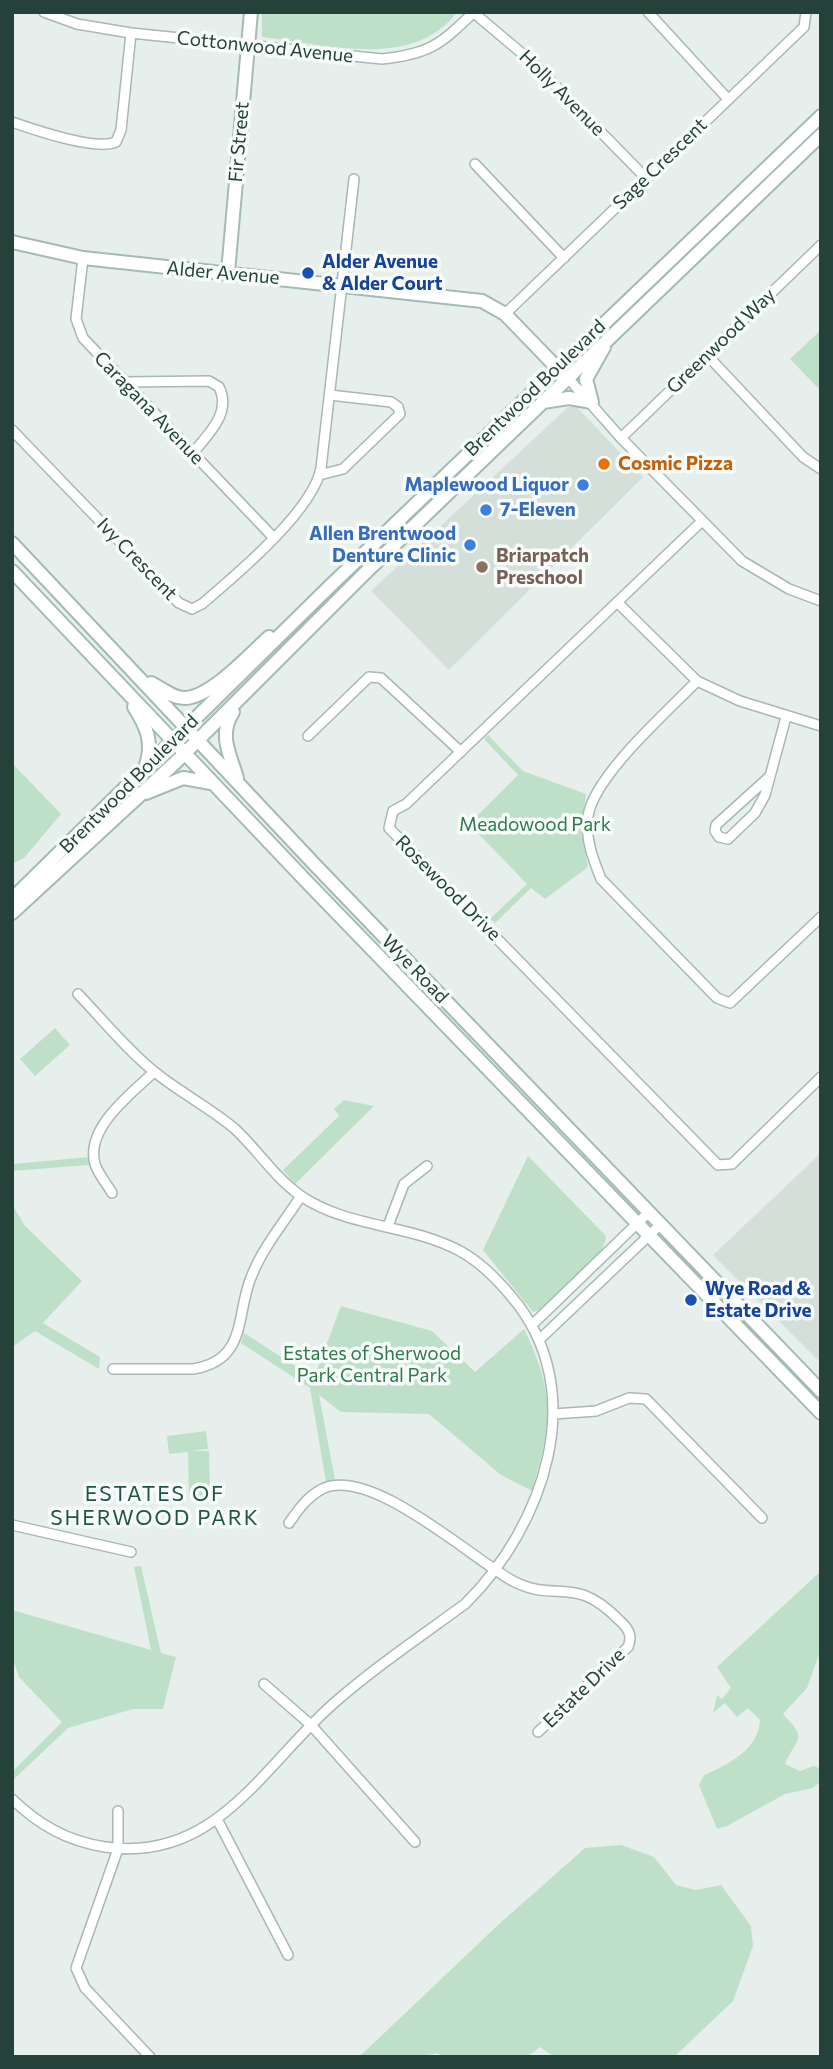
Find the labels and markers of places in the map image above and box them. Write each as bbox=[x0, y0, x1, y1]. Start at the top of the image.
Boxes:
place label: Alder Avenue & Alder Court bbox=[322, 251, 443, 295]
marker: Alder Avenue & Alder Court bbox=[300, 265, 316, 281]
place label: Cosmic Pizza bbox=[618, 453, 733, 475]
marker: Cosmic Pizza bbox=[596, 456, 612, 472]
place label: Maplewood Liquor bbox=[404, 474, 569, 496]
marker: Maplewood Liquor bbox=[575, 477, 591, 493]
place label: 7-Eleven bbox=[500, 499, 576, 521]
marker: 7-Eleven bbox=[478, 502, 494, 518]
place label: Allen Brentwood Denture Clinic bbox=[309, 523, 456, 567]
marker: Allen Brentwood Denture Clinic bbox=[462, 537, 478, 553]
place label: Briarpatch Preschool bbox=[496, 545, 589, 589]
marker: Briarpatch Preschool bbox=[474, 559, 490, 575]
place label: Wye Road & Estate Drive bbox=[705, 1278, 812, 1322]
marker: Wye Road & Estate Drive bbox=[683, 1292, 699, 1308]

